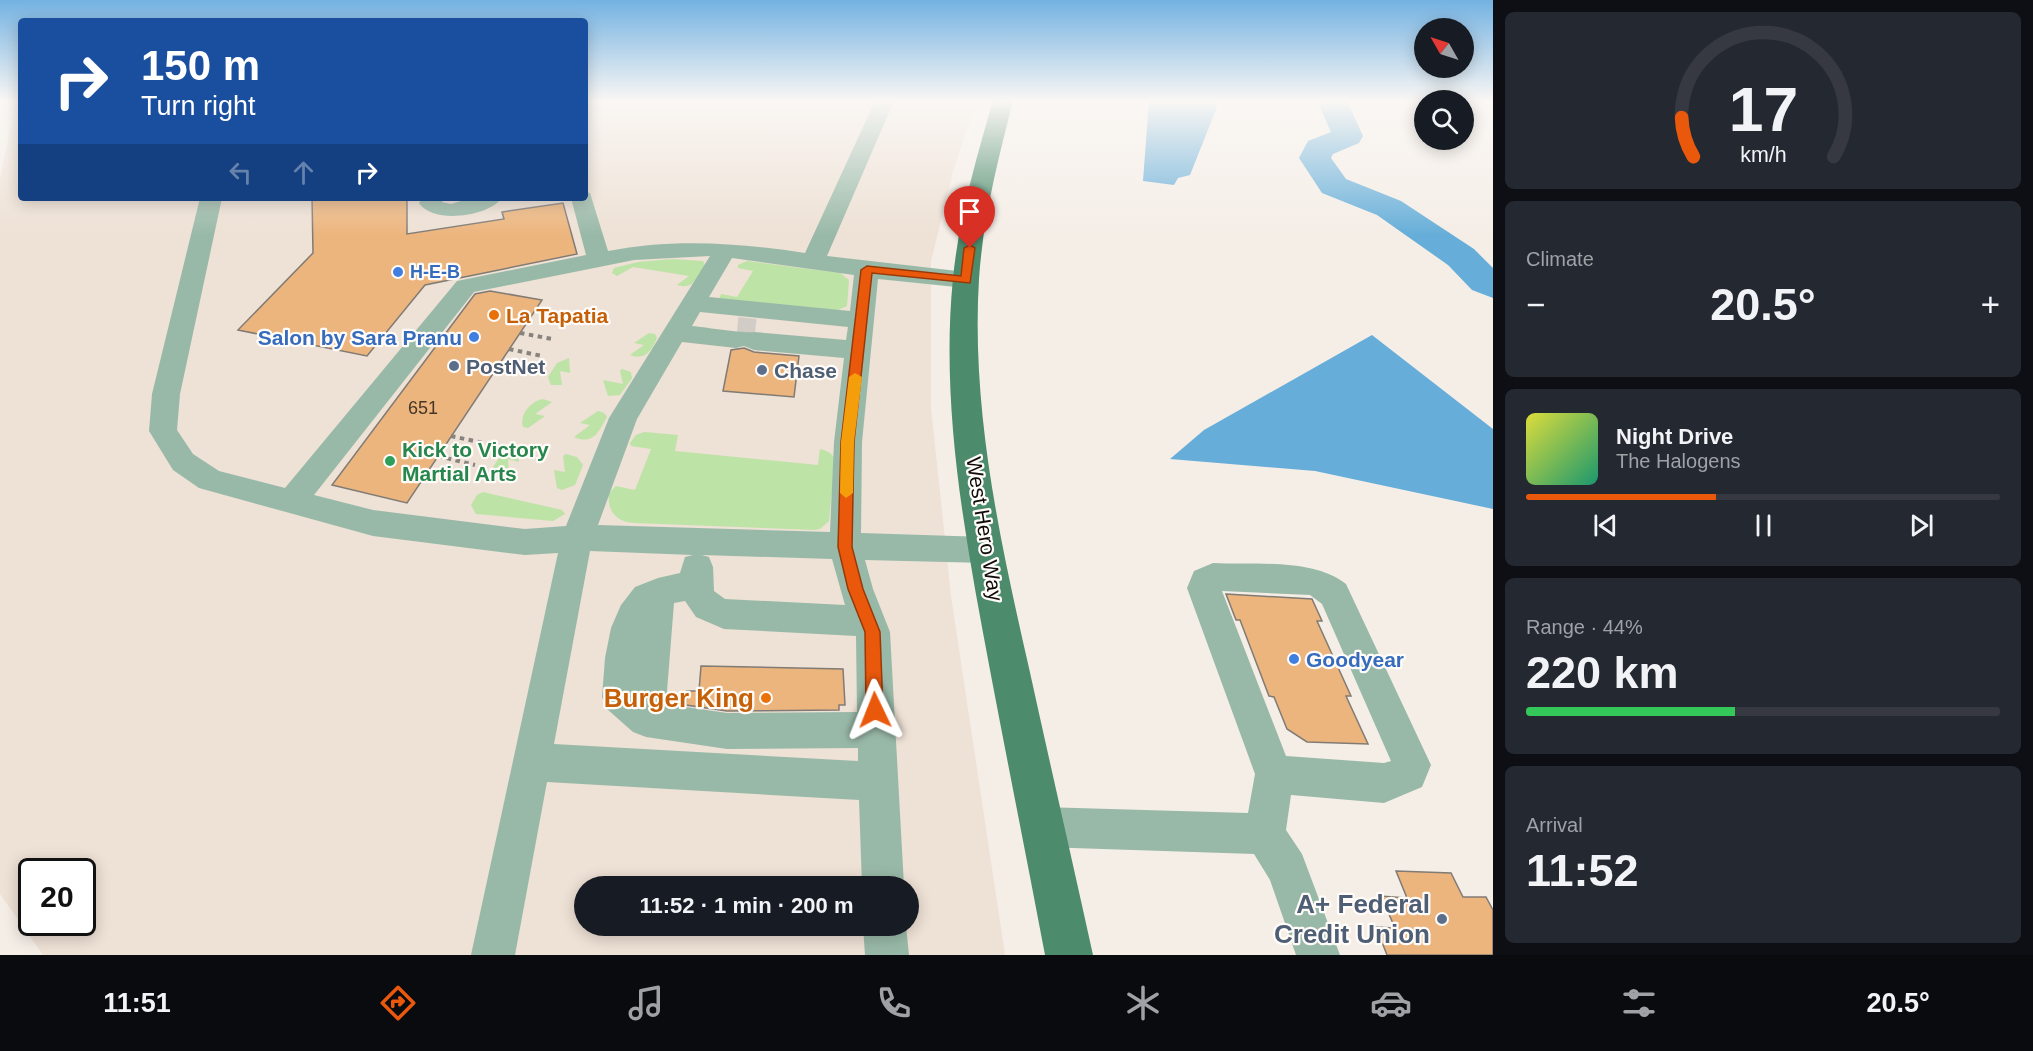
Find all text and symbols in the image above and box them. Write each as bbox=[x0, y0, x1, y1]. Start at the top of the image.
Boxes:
north arrow bbox=[1414, 18, 1474, 78]
map controls bbox=[1414, 18, 1474, 150]
icon: right bbox=[42, 42, 120, 120]
text: 150 m bbox=[141, 42, 260, 89]
text: 17 bbox=[1728, 75, 1798, 144]
button: search bbox=[1414, 90, 1474, 150]
text: Turn right bbox=[141, 91, 256, 121]
text: km/h bbox=[1740, 144, 1786, 168]
icon: left bbox=[224, 156, 257, 189]
icon: ahead bbox=[287, 156, 320, 189]
icon: right bbox=[350, 156, 383, 189]
pin bbox=[944, 186, 995, 248]
icon: arrive bbox=[953, 195, 986, 228]
text: Climate bbox=[1526, 248, 1594, 270]
place label: H-E-B bbox=[410, 262, 460, 282]
marker: H-E-B bbox=[391, 265, 405, 279]
text: 20.5° bbox=[1710, 279, 1816, 330]
text: − bbox=[1526, 286, 1545, 323]
text: + bbox=[1981, 286, 2000, 323]
place label: La Tapatia bbox=[506, 304, 609, 327]
marker: La Tapatia bbox=[487, 308, 501, 322]
place label: Salon by Sara Pranu bbox=[258, 326, 462, 349]
marker: Salon by Sara Pranu bbox=[467, 330, 481, 344]
place label: PostNet bbox=[466, 355, 545, 378]
marker: PostNet bbox=[447, 359, 461, 373]
place label: Chase bbox=[774, 359, 837, 382]
marker: Chase bbox=[755, 363, 769, 377]
house number: 651 bbox=[408, 398, 438, 418]
text: Night Drive bbox=[1616, 424, 1733, 449]
place label: Kick to Victory Martial Arts bbox=[402, 438, 549, 485]
text: The Halogens bbox=[1616, 450, 1741, 472]
marker: Kick to Victory Martial Arts bbox=[383, 454, 397, 468]
street label: West Hero Way bbox=[962, 455, 1008, 603]
icon: previous bbox=[1589, 509, 1622, 542]
icon: pause bbox=[1747, 509, 1780, 542]
icon: next bbox=[1905, 509, 1938, 542]
text: Range · 44% bbox=[1526, 616, 1643, 638]
text: 220 km bbox=[1526, 647, 1679, 698]
place label: Goodyear bbox=[1306, 648, 1404, 671]
marker: Goodyear bbox=[1287, 652, 1301, 666]
position arrow bbox=[843, 678, 907, 742]
place label: Burger King bbox=[604, 683, 754, 713]
marker: Burger King bbox=[759, 691, 773, 705]
text: Arrival bbox=[1526, 814, 1583, 836]
text: 11:52 bbox=[1526, 845, 1639, 896]
speed limit sign: 20 bbox=[18, 858, 96, 936]
place label: A+ Federal Credit Union bbox=[1274, 889, 1430, 949]
text: 11:52 · 1 min · 200 m bbox=[640, 893, 854, 918]
marker: A+ Federal Credit Union bbox=[1435, 912, 1449, 926]
icon: directions bbox=[377, 982, 419, 1024]
icon: music bbox=[625, 982, 667, 1024]
icon: phone bbox=[873, 982, 915, 1024]
icon: climate bbox=[1122, 982, 1164, 1024]
icon: car bbox=[1370, 982, 1412, 1024]
icon: filters bbox=[1618, 982, 1660, 1024]
text: 11:51 bbox=[103, 988, 171, 1018]
text: 20.5° bbox=[1866, 988, 1930, 1018]

